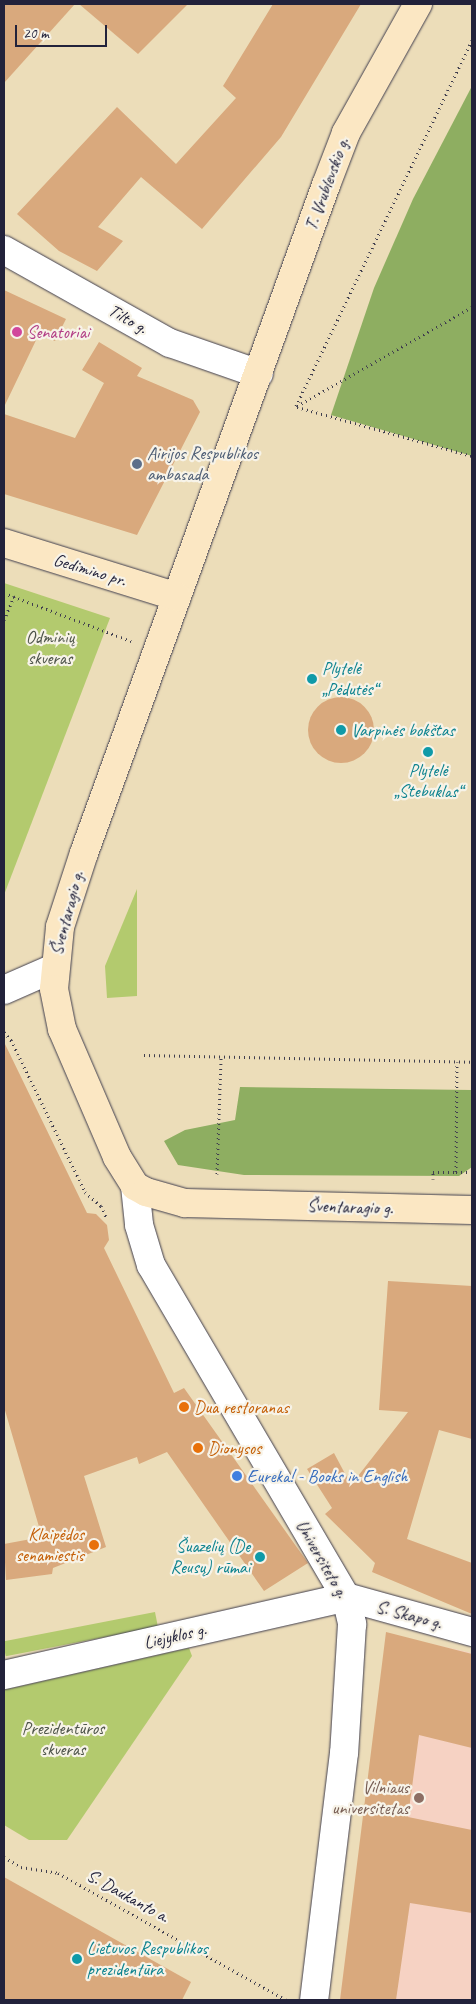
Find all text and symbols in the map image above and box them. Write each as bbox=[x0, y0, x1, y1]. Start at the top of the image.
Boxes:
scale bar bbox=[18, 15, 110, 47]
text: 20 m bbox=[23, 24, 49, 43]
street label: T. Vrublevskio g. bbox=[300, 135, 354, 233]
street label: Tilto g. bbox=[105, 299, 151, 339]
place label: Senatoriai bbox=[27, 321, 89, 343]
marker: Senatoriai bbox=[11, 326, 23, 338]
place label: Airijos Respublikos ambasada bbox=[147, 443, 258, 486]
marker: Airijos Respublikos ambasada bbox=[131, 458, 143, 470]
street label: Gedimino pr. bbox=[51, 549, 129, 591]
park label: Odminių skveras bbox=[26, 627, 74, 670]
place label: Plytelė „Pėdutės“ bbox=[322, 658, 377, 701]
marker: Plytelė „Pėdutės“ bbox=[306, 673, 318, 685]
place label: Varpinės bokštas bbox=[351, 719, 455, 741]
marker: Varpinės bokštas bbox=[335, 724, 347, 736]
marker: Plytelė „Stebuklas“ bbox=[422, 746, 434, 758]
place label: Plytelė „Stebuklas“ bbox=[394, 760, 462, 802]
street label: Šventaragio g. bbox=[45, 869, 89, 957]
street label: Šventaragio g. bbox=[307, 1195, 393, 1219]
place label: Dua restoranas bbox=[194, 1396, 289, 1418]
marker: Dua restoranas bbox=[178, 1401, 190, 1413]
place label: Dionysos bbox=[208, 1437, 261, 1459]
marker: Dionysos bbox=[192, 1442, 204, 1454]
place label: Eureka! - Books in English bbox=[247, 1465, 408, 1487]
marker: Eureka! - Books in English bbox=[231, 1470, 243, 1482]
street label: Universiteto g. bbox=[291, 1516, 353, 1602]
place label: Klaipėdos senamiestis bbox=[16, 1524, 84, 1566]
place label: Šuazelių (De Reusų) rūmai bbox=[170, 1536, 250, 1578]
marker: Klaipėdos senamiestis bbox=[88, 1539, 100, 1551]
marker: Šuazelių (De Reusų) rūmai bbox=[254, 1551, 266, 1563]
street label: S. Skapo g. bbox=[374, 1596, 444, 1634]
street label: Liejyklos g. bbox=[142, 1618, 208, 1654]
park label: Prezidentūros skveras bbox=[22, 1718, 104, 1760]
place label: Vilniaus universitetas bbox=[332, 1777, 409, 1820]
marker: Vilniaus universitetas bbox=[413, 1792, 425, 1804]
street label: S. Daukanto a. bbox=[83, 1864, 173, 1928]
place label: Lietuvos Respublikos prezidentūra bbox=[87, 1938, 208, 1980]
marker: Lietuvos Respublikos prezidentūra bbox=[71, 1953, 83, 1965]

